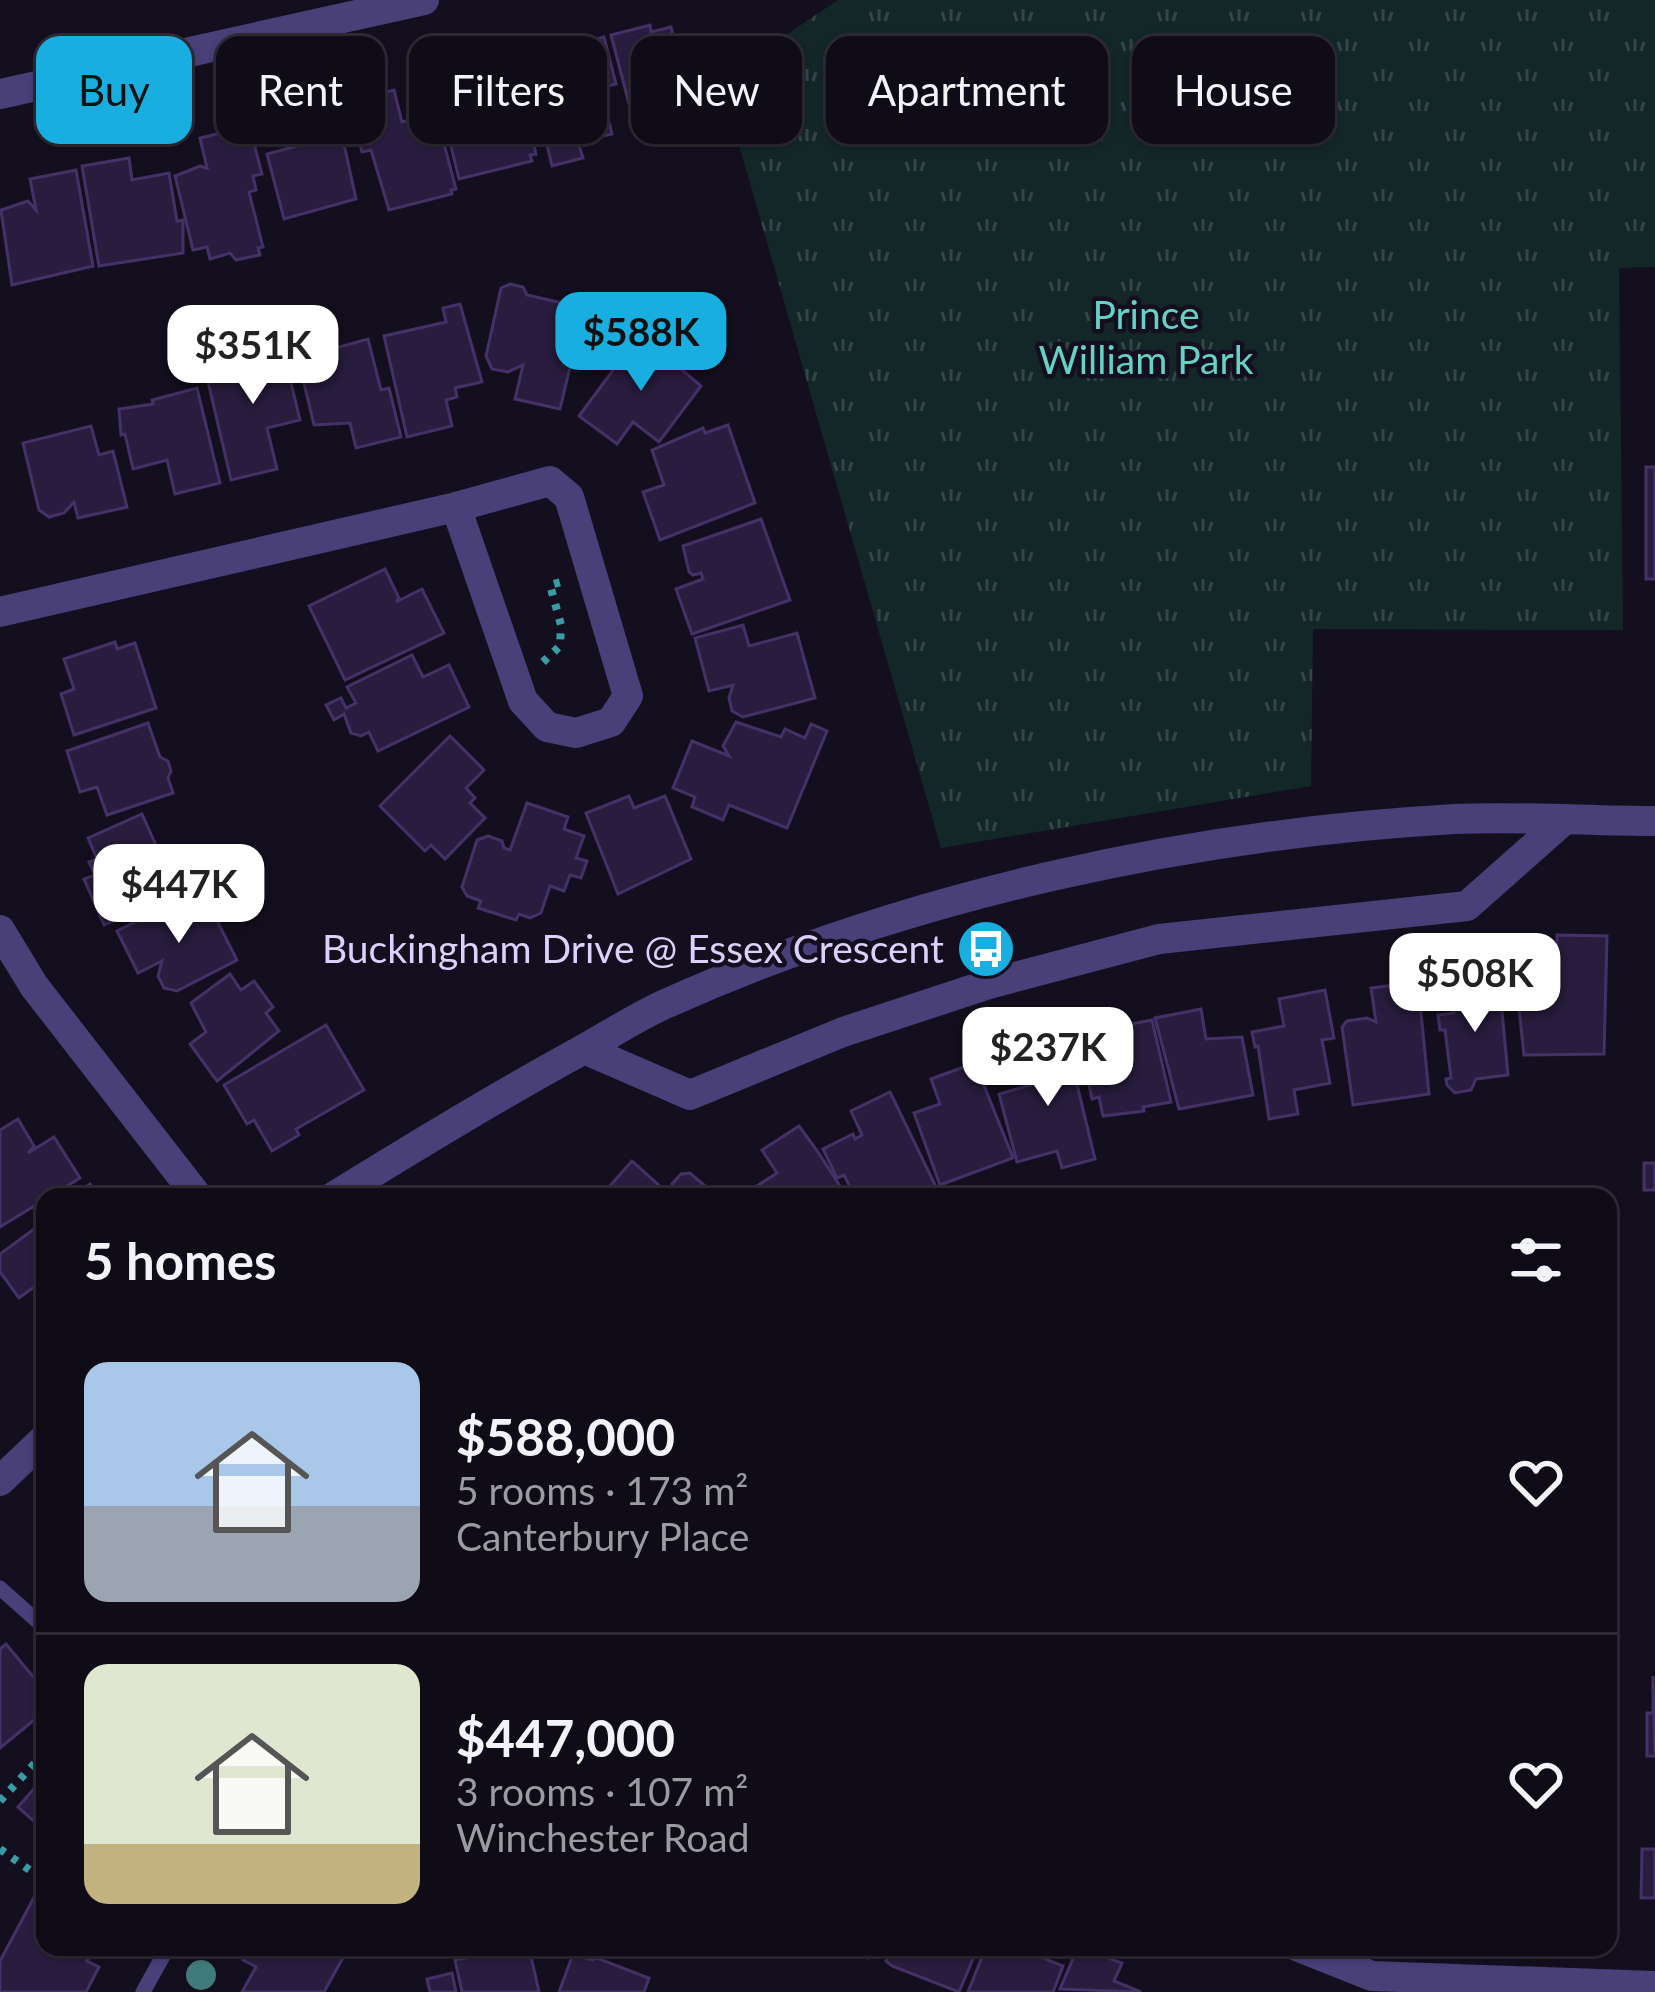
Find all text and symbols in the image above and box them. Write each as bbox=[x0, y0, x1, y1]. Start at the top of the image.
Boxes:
chip: Buy bbox=[36, 36, 192, 144]
chip: Rent bbox=[216, 36, 385, 144]
chip: Filters bbox=[409, 36, 607, 144]
chip: New bbox=[631, 36, 802, 144]
chip: Apartment bbox=[826, 36, 1108, 144]
chip: House bbox=[1132, 36, 1335, 144]
park label: Prince William Park bbox=[1038, 291, 1254, 382]
pin: $588K bbox=[557, 292, 725, 394]
pin: $351K bbox=[169, 305, 337, 407]
text: $588K bbox=[582, 308, 700, 354]
text: $351K bbox=[194, 321, 312, 367]
pin: $447K bbox=[95, 844, 263, 946]
text: $447K bbox=[120, 860, 238, 906]
bus stop icon: Buckingham Drive @ Essex Crescent bbox=[955, 918, 1017, 980]
place label: Buckingham Drive @ Essex Crescent bbox=[322, 925, 944, 971]
pin: $508K bbox=[1391, 933, 1559, 1035]
text: $508K bbox=[1416, 949, 1534, 995]
pin: $237K bbox=[964, 1007, 1132, 1109]
text: $237K bbox=[989, 1023, 1107, 1069]
icon: filters bbox=[1503, 1227, 1569, 1293]
text: 5 homes bbox=[84, 1230, 276, 1291]
text: $588,000 bbox=[456, 1406, 675, 1467]
icon: home bbox=[180, 1410, 324, 1554]
icon: heart bbox=[1503, 1449, 1569, 1515]
text: 5 rooms · 173 m² bbox=[456, 1467, 748, 1513]
text: Canterbury Place bbox=[456, 1513, 749, 1559]
text: $447,000 bbox=[456, 1707, 675, 1768]
icon: home bbox=[180, 1712, 324, 1856]
icon: heart bbox=[1503, 1751, 1569, 1817]
text: 3 rooms · 107 m² bbox=[456, 1768, 748, 1814]
text: Winchester Road bbox=[456, 1814, 750, 1860]

